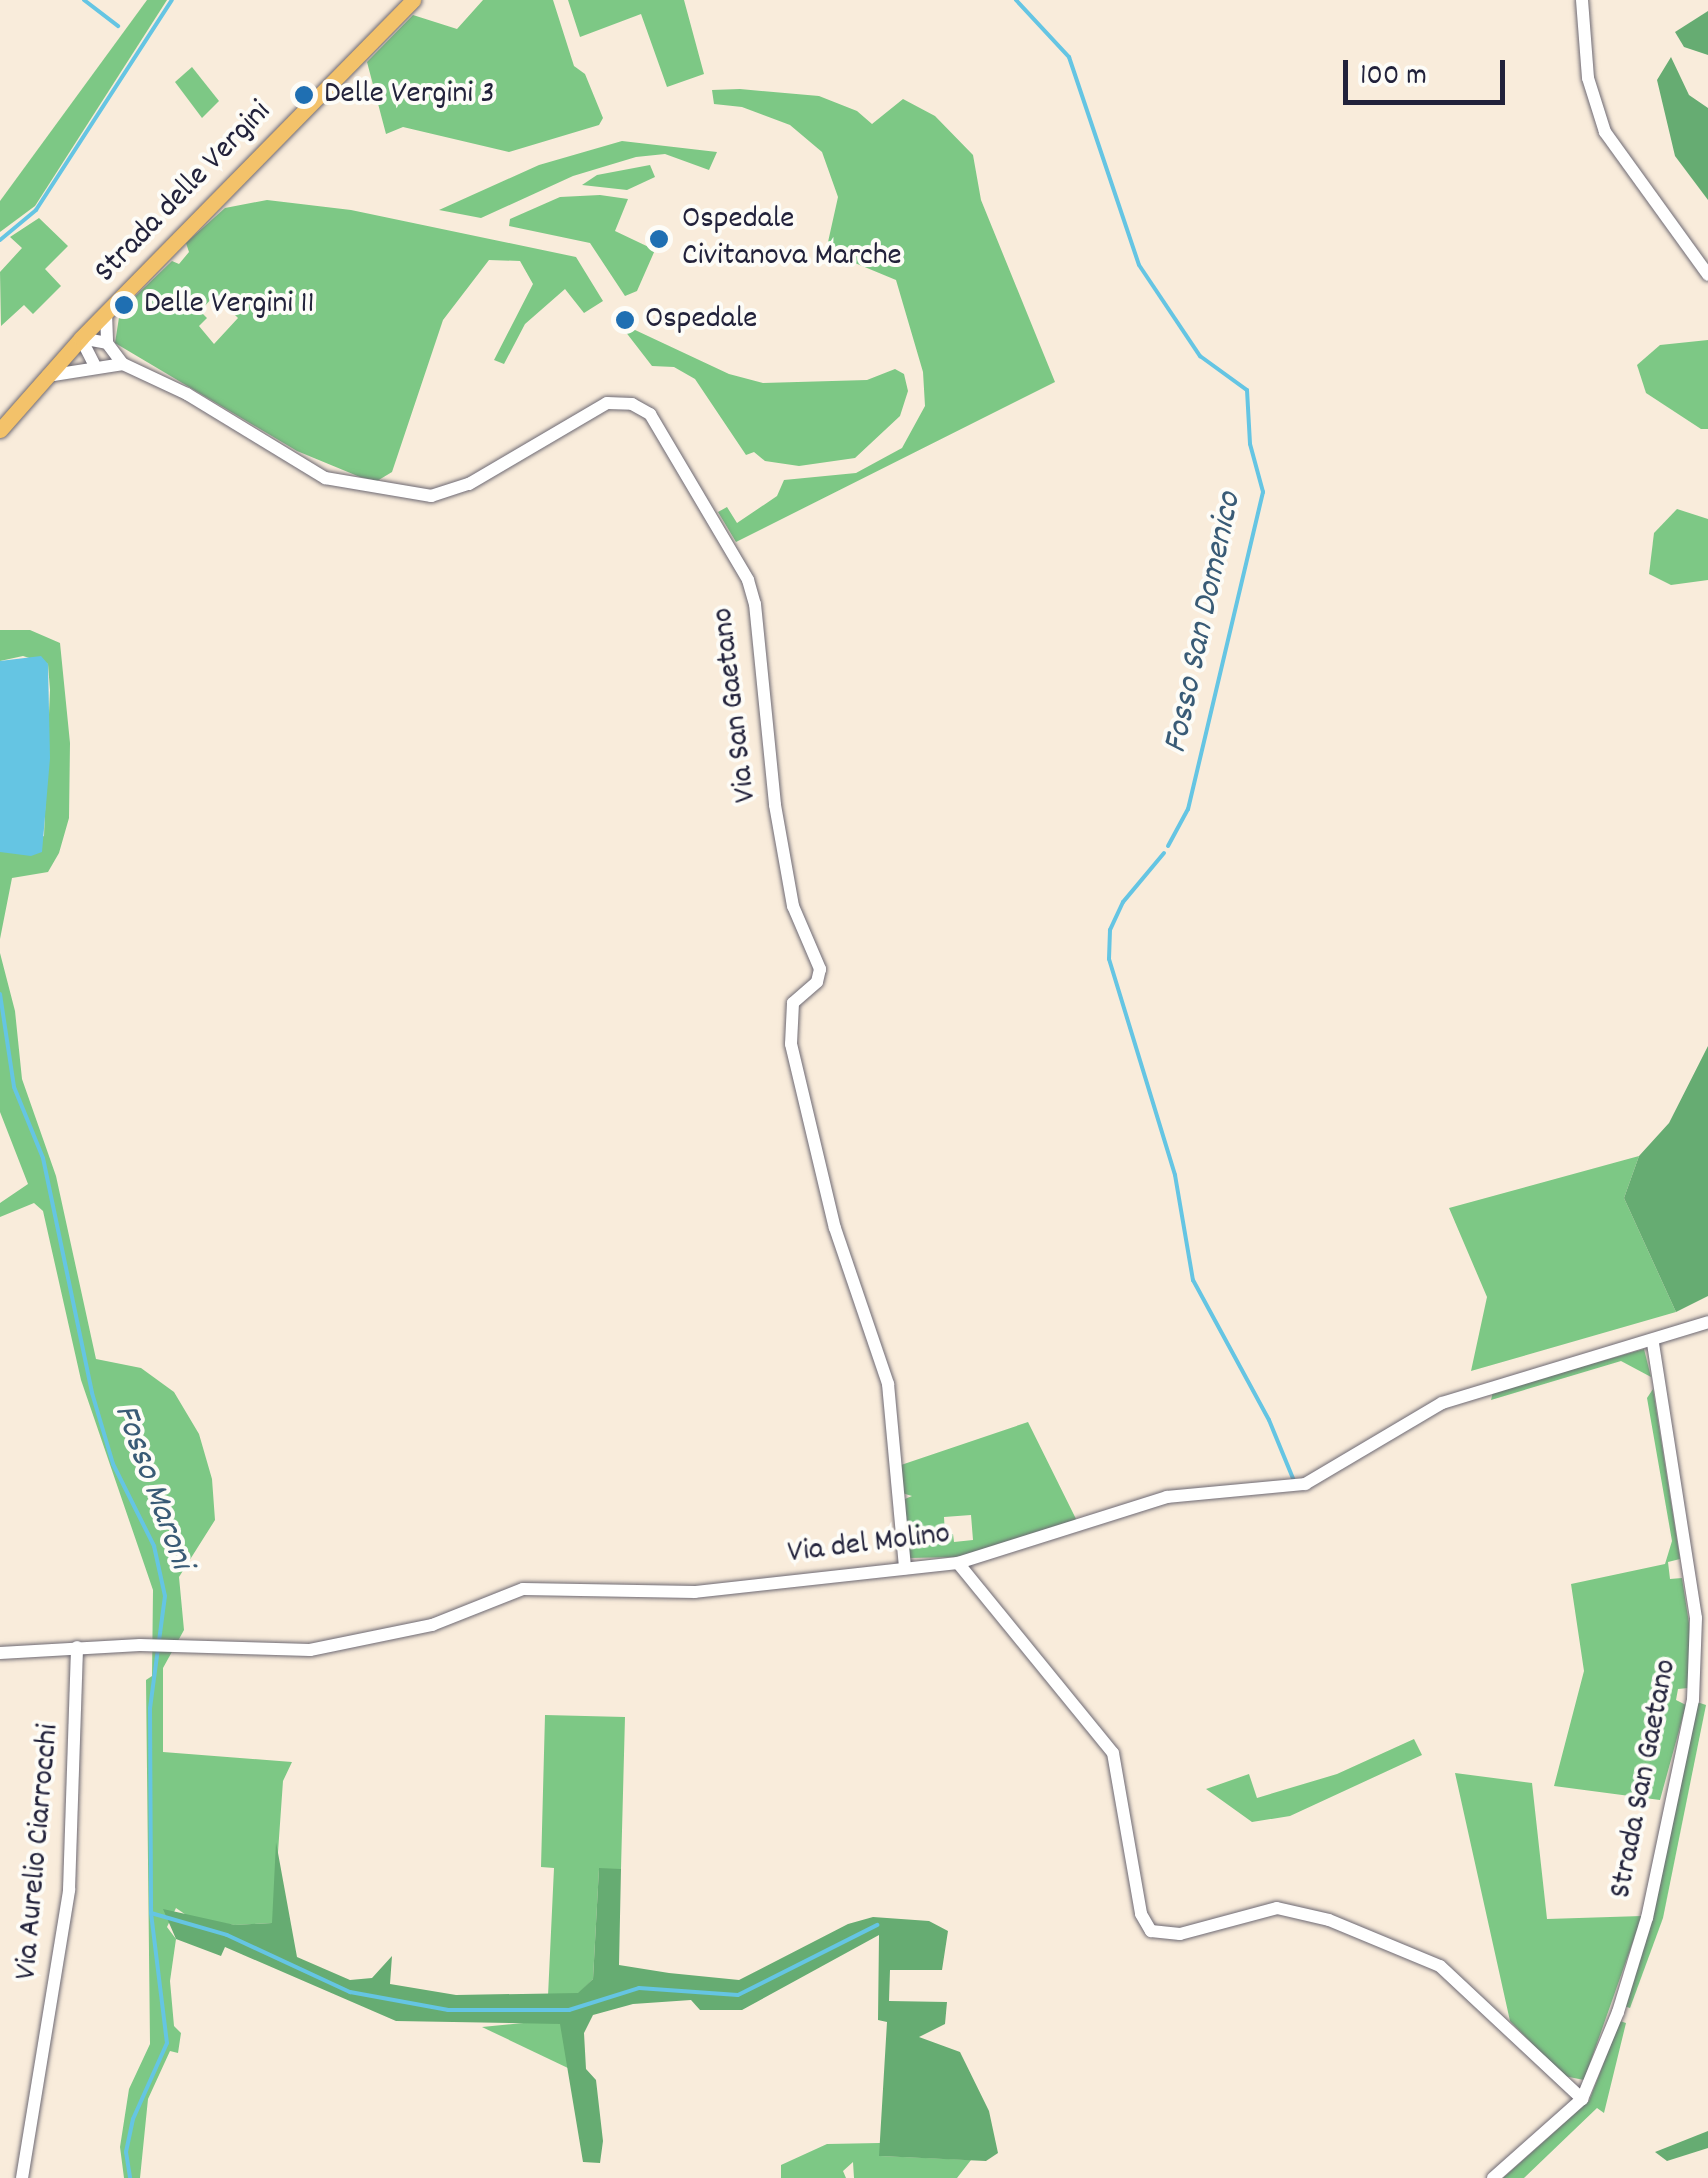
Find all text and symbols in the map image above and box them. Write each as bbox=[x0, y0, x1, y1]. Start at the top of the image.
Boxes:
scale bar bbox=[1348, 40, 1510, 102]
text: 100 m bbox=[1360, 56, 1427, 99]
place label: Delle Vergini 3 bbox=[324, 76, 495, 114]
marker: Delle Vergini 3 bbox=[293, 84, 315, 106]
street label: Strada delle Vergini bbox=[88, 94, 280, 292]
place label: Ospedale Civitanova Marche bbox=[682, 202, 902, 277]
marker: Ospedale Civitanova Marche bbox=[646, 226, 672, 252]
place label: Delle Vergini 11 bbox=[144, 286, 314, 324]
marker: Delle Vergini 11 bbox=[113, 294, 135, 316]
place label: Ospedale bbox=[645, 301, 757, 339]
marker: Ospedale bbox=[614, 309, 636, 331]
water label: Fosso San Domenico bbox=[1156, 489, 1252, 757]
street label: Via San Gaetano bbox=[705, 605, 767, 805]
water label: Fosso Maroni bbox=[103, 1399, 201, 1575]
street label: Via del Molino bbox=[786, 1516, 952, 1574]
street label: Strada San Gaetano bbox=[1603, 1656, 1687, 1902]
street label: Via Aurelio Ciarrocchi bbox=[9, 1722, 69, 1982]

